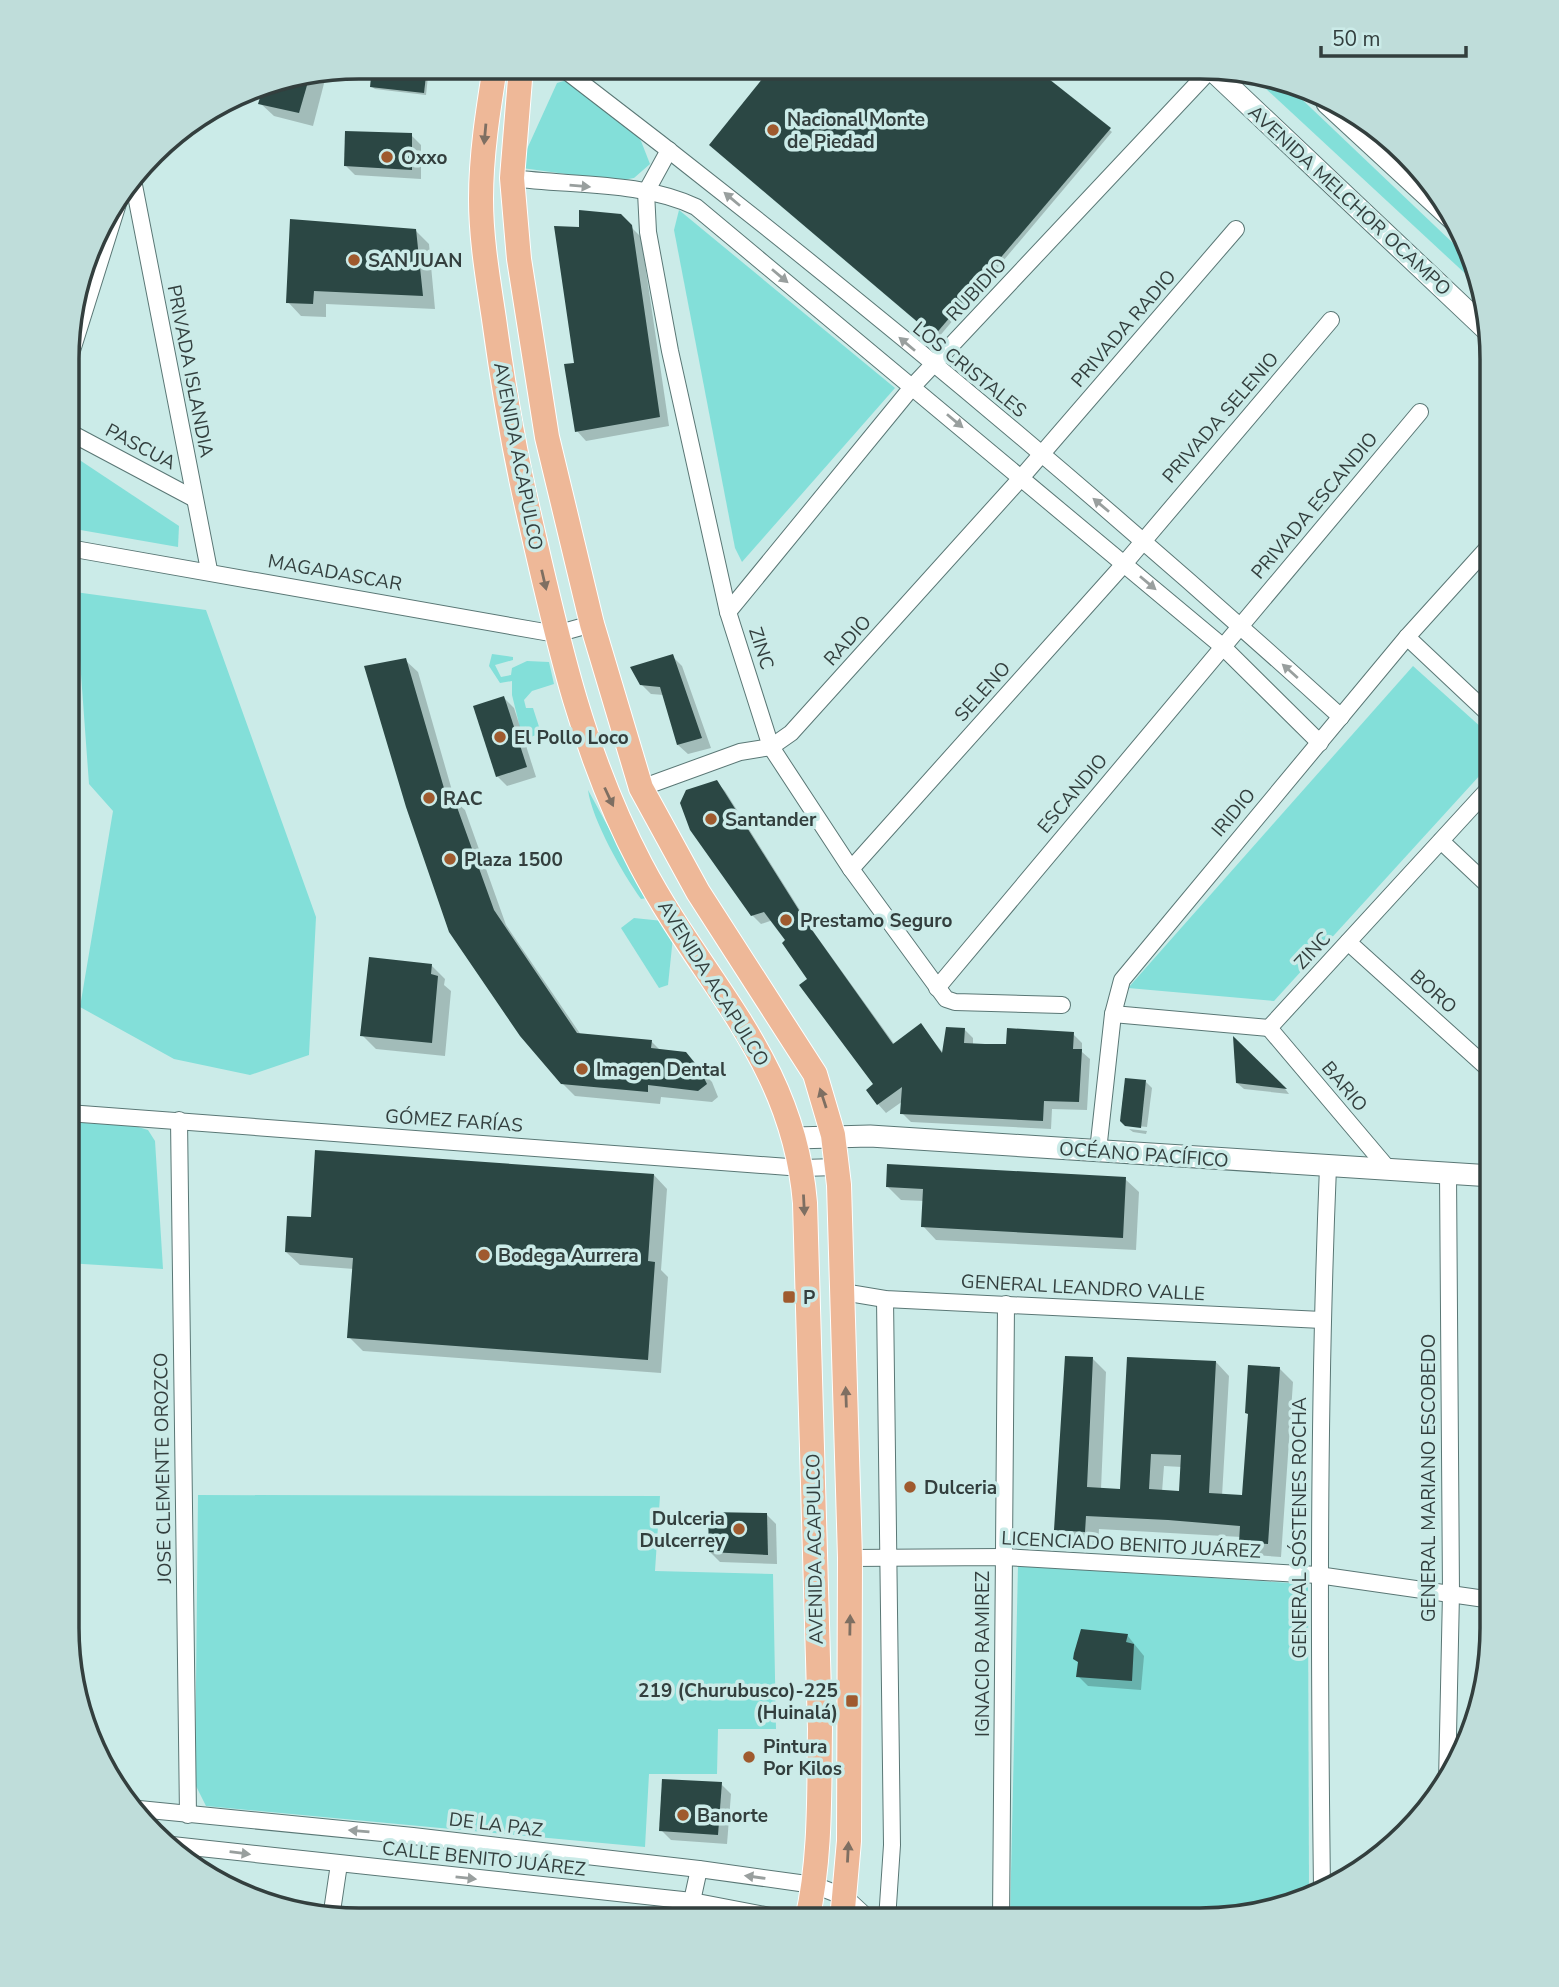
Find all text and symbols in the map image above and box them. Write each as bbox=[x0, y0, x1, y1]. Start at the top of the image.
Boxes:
scale bar bbox=[1321, 14, 1466, 58]
text: 50 m bbox=[1332, 25, 1381, 53]
street label: AVENIDA MELCHOR OCAMPO bbox=[1242, 100, 1456, 302]
place label: Nacional Monte de Piedad bbox=[787, 107, 925, 155]
marker: Nacional Monte de Piedad bbox=[765, 122, 781, 138]
one-way arrow bbox=[479, 124, 490, 146]
place label: Oxxo bbox=[401, 145, 447, 171]
marker: Oxxo bbox=[379, 149, 395, 165]
one-way arrow bbox=[569, 180, 591, 191]
one-way arrow bbox=[723, 192, 740, 207]
place label: SAN JUAN bbox=[368, 248, 462, 274]
marker: SAN JUAN bbox=[346, 252, 362, 268]
street label: RUBIDIO bbox=[941, 252, 1013, 327]
street label: PRIVADA RADIO bbox=[1065, 264, 1182, 393]
one-way arrow bbox=[771, 268, 788, 283]
street label: PRIVADA ISLANDIA bbox=[161, 283, 220, 460]
street label: LOS CRISTALES bbox=[907, 316, 1032, 424]
one-way arrow bbox=[898, 337, 916, 352]
street label: PRIVADA SELENIO bbox=[1157, 347, 1285, 489]
street label: AVENIDA ACAPULCO bbox=[487, 360, 549, 552]
one-way arrow bbox=[946, 413, 963, 428]
street label: PASCUA bbox=[101, 417, 181, 476]
street label: PRIVADA ESCANDIO bbox=[1245, 427, 1384, 585]
one-way arrow bbox=[1092, 498, 1109, 513]
street label: MAGADASCAR bbox=[266, 548, 404, 598]
one-way arrow bbox=[538, 569, 549, 591]
one-way arrow bbox=[1139, 575, 1156, 590]
street label: RADIO bbox=[818, 610, 877, 672]
street label: ZINC bbox=[742, 624, 780, 673]
street label: SELENO bbox=[949, 656, 1017, 727]
one-way arrow bbox=[1282, 664, 1299, 680]
place label: El Pollo Loco bbox=[514, 725, 629, 751]
marker: El Pollo Loco bbox=[492, 729, 508, 745]
street label: ESCANDIO bbox=[1032, 748, 1114, 839]
street label: IRIDIO bbox=[1206, 783, 1262, 842]
place label: RAC bbox=[443, 786, 483, 812]
one-way arrow bbox=[604, 787, 615, 807]
marker: RAC bbox=[421, 790, 437, 806]
place label: Santander bbox=[725, 807, 817, 833]
marker: Santander bbox=[703, 811, 719, 827]
place label: Plaza 1500 bbox=[464, 847, 563, 873]
marker: Plaza 1500 bbox=[442, 851, 458, 867]
street label: AVENIDA ACAPULCO bbox=[652, 896, 775, 1071]
place label: Prestamo Seguro bbox=[800, 908, 952, 934]
marker: Prestamo Seguro bbox=[778, 912, 794, 928]
street label: ZINC bbox=[1289, 926, 1337, 975]
street label: BORO bbox=[1404, 964, 1462, 1020]
street label: BARIO bbox=[1315, 1056, 1373, 1117]
place label: Imagen Dental bbox=[596, 1057, 726, 1083]
marker: Imagen Dental bbox=[574, 1061, 590, 1077]
one-way arrow bbox=[817, 1087, 828, 1108]
street label: GÓMEZ FARÍAS bbox=[384, 1103, 524, 1139]
street label: OCÉANO PACÍFICO bbox=[1058, 1136, 1229, 1174]
one-way arrow bbox=[799, 1194, 810, 1216]
place label: Bodega Aurrera bbox=[498, 1243, 639, 1269]
marker: Bodega Aurrera bbox=[476, 1247, 492, 1263]
street label: GENERAL LEANDRO VALLE bbox=[960, 1269, 1206, 1307]
place label: P bbox=[803, 1285, 815, 1311]
marker: P bbox=[781, 1289, 797, 1305]
street label: GENERAL MARIANO ESCOBEDO bbox=[1416, 1334, 1442, 1622]
street label: JOSE CLEMENTE OROZCO bbox=[148, 1352, 178, 1585]
one-way arrow bbox=[840, 1386, 851, 1408]
street label: GENERAL SÓSTENES ROCHA bbox=[1287, 1397, 1313, 1659]
street label: AVENIDA ACAPULCO bbox=[800, 1453, 830, 1645]
place label: Dulceria bbox=[924, 1475, 997, 1501]
marker: Dulceria bbox=[902, 1479, 918, 1495]
place label: Dulceria Dulcerrey bbox=[640, 1506, 726, 1554]
marker: Dulceria Dulcerrey bbox=[731, 1521, 747, 1537]
street label: LICENCIADO BENITO JUÁREZ bbox=[1001, 1525, 1261, 1565]
street label: IGNACIO RAMIREZ bbox=[970, 1571, 996, 1737]
one-way arrow bbox=[844, 1613, 856, 1635]
place label: 219 (Churubusco)-225 (Huinalá) bbox=[638, 1678, 838, 1726]
marker: 219 (Churubusco)-225 (Huinalá) bbox=[844, 1693, 860, 1709]
place label: Pintura Por Kilos bbox=[763, 1734, 842, 1782]
marker: Pintura Por Kilos bbox=[741, 1749, 757, 1765]
place label: Banorte bbox=[697, 1803, 768, 1829]
street label: DE LA PAZ bbox=[448, 1806, 544, 1844]
marker: Banorte bbox=[675, 1807, 691, 1823]
one-way arrow bbox=[348, 1825, 370, 1836]
street label: CALLE BENITO JUÁREZ bbox=[381, 1835, 587, 1883]
one-way arrow bbox=[843, 1841, 854, 1863]
one-way arrow bbox=[229, 1847, 251, 1858]
one-way arrow bbox=[744, 1871, 766, 1882]
one-way arrow bbox=[455, 1872, 477, 1883]

